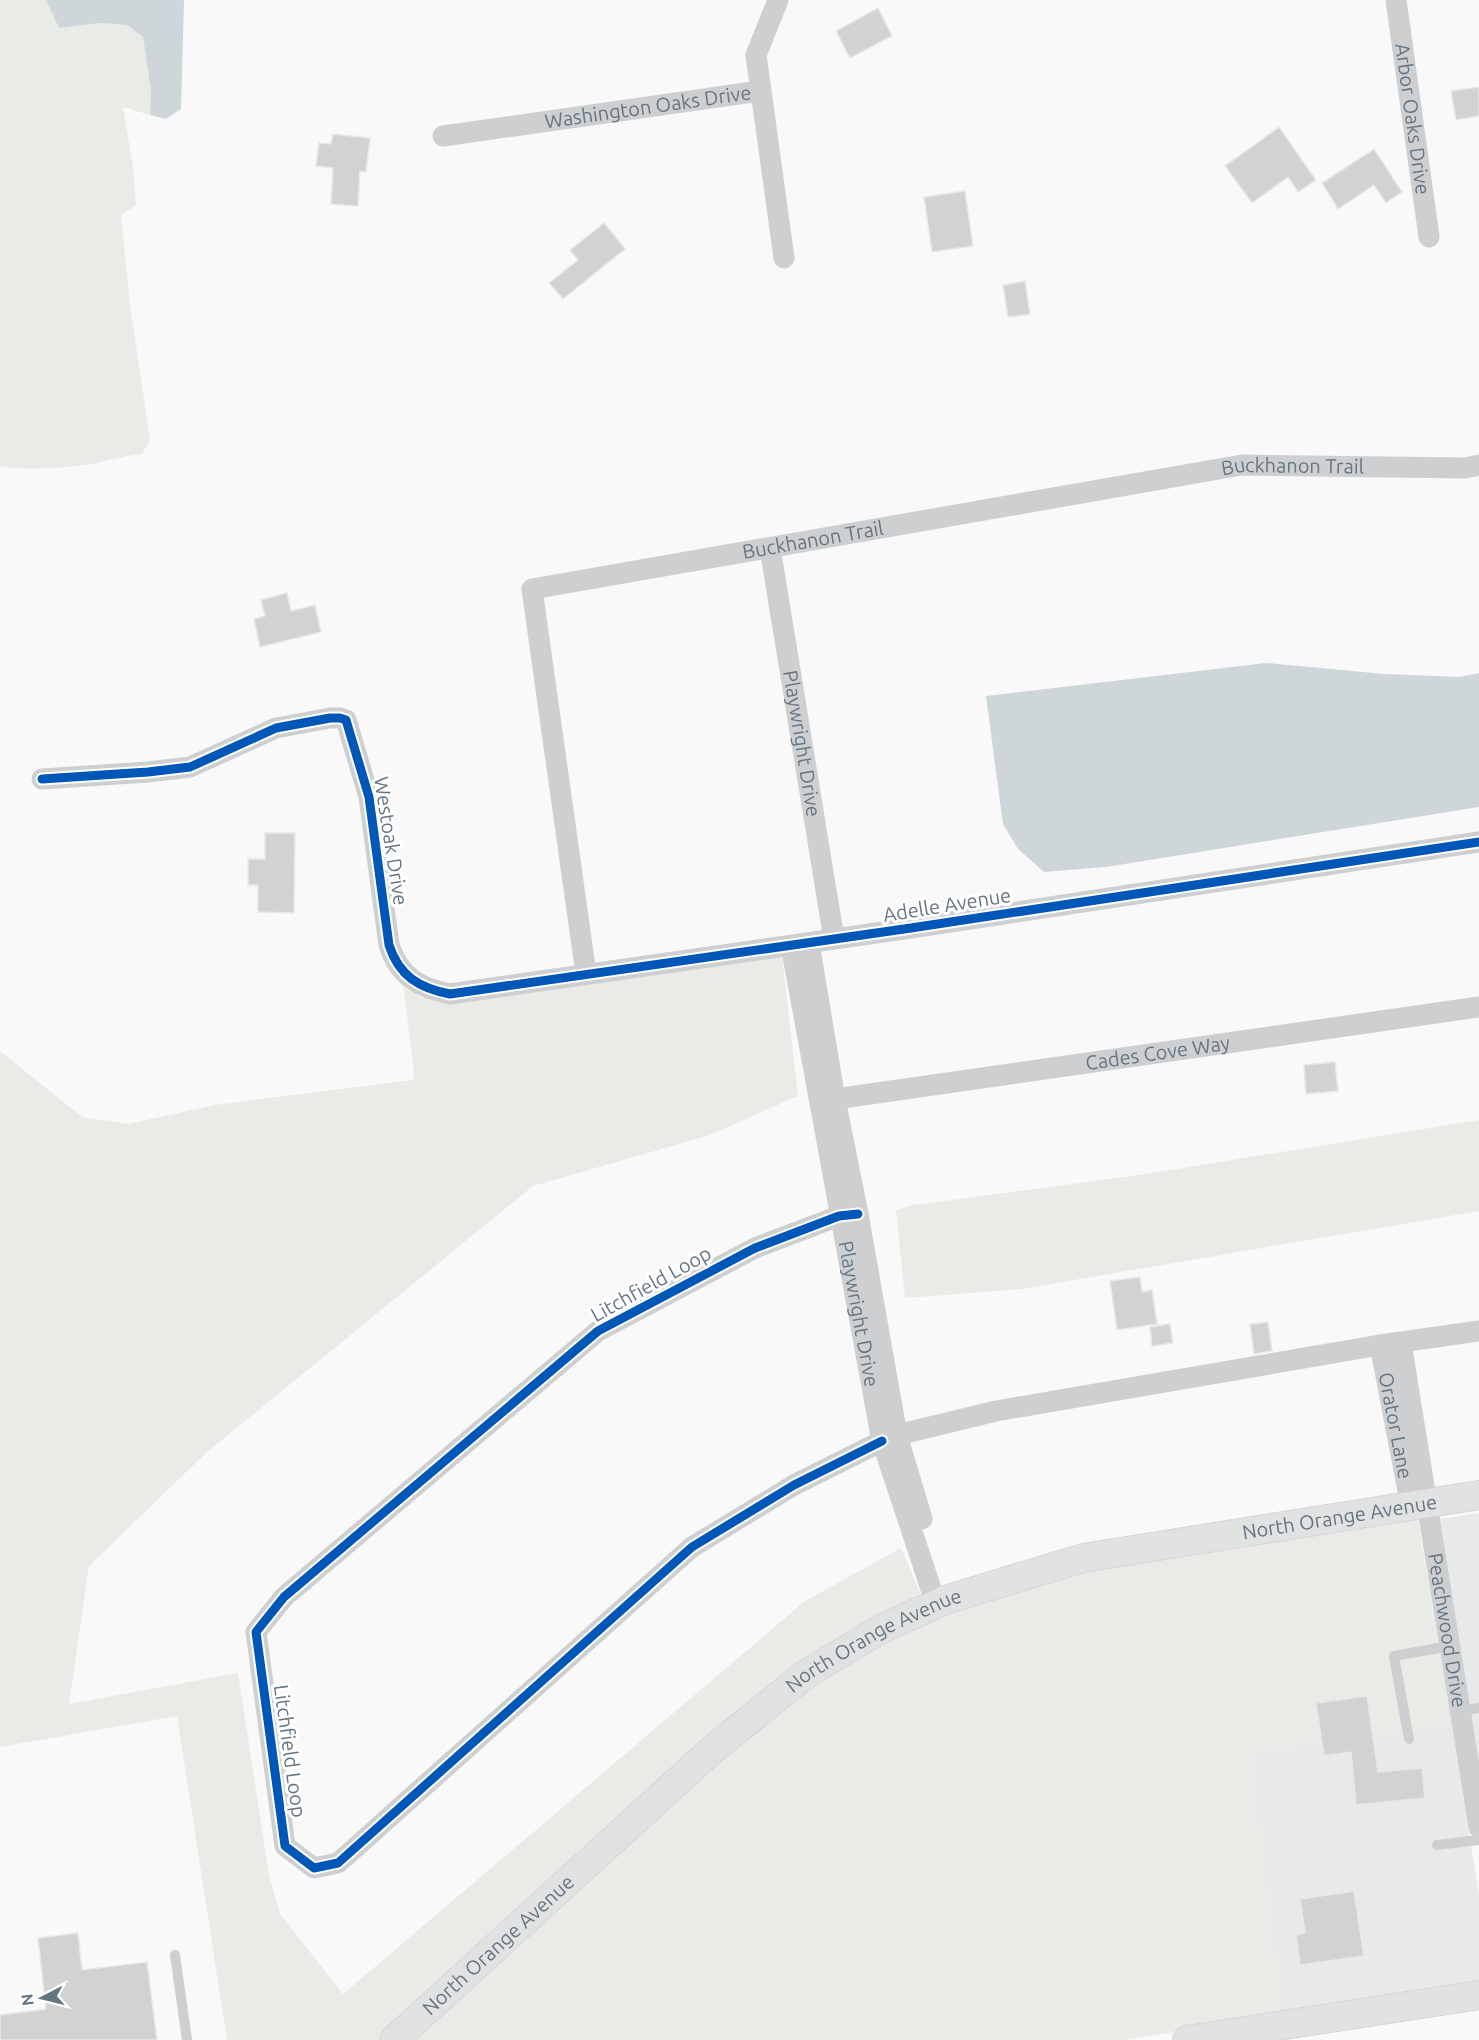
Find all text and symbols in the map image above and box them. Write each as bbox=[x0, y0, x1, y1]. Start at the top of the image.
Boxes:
street label: Arbor Oaks Drive bbox=[1391, 42, 1435, 196]
street label: Washington Oaks Drive bbox=[543, 80, 753, 132]
street label: Buckhanon Trail bbox=[1219, 453, 1364, 479]
street label: Buckhanon Trail bbox=[741, 516, 885, 563]
street label: Playwright Drive bbox=[779, 668, 826, 818]
street label: Westoak Drive bbox=[370, 775, 413, 907]
street label: Adelle Avenue bbox=[881, 883, 1013, 926]
street label: Cades Cove Way bbox=[1084, 1031, 1232, 1074]
street label: Playwright Drive bbox=[834, 1239, 884, 1389]
street label: Litchfield Loop bbox=[587, 1241, 715, 1326]
street label: Orator Lane bbox=[1374, 1370, 1418, 1481]
street label: North Orange Avenue bbox=[1240, 1490, 1438, 1544]
street label: Peachwood Drive bbox=[1424, 1551, 1472, 1709]
street label: North Orange Avenue bbox=[781, 1584, 964, 1697]
street label: Litchfield Loop bbox=[270, 1683, 311, 1819]
street label: North Orange Avenue bbox=[417, 1870, 578, 2019]
north arrow bbox=[12, 1968, 72, 2028]
text: N bbox=[17, 1993, 37, 2007]

